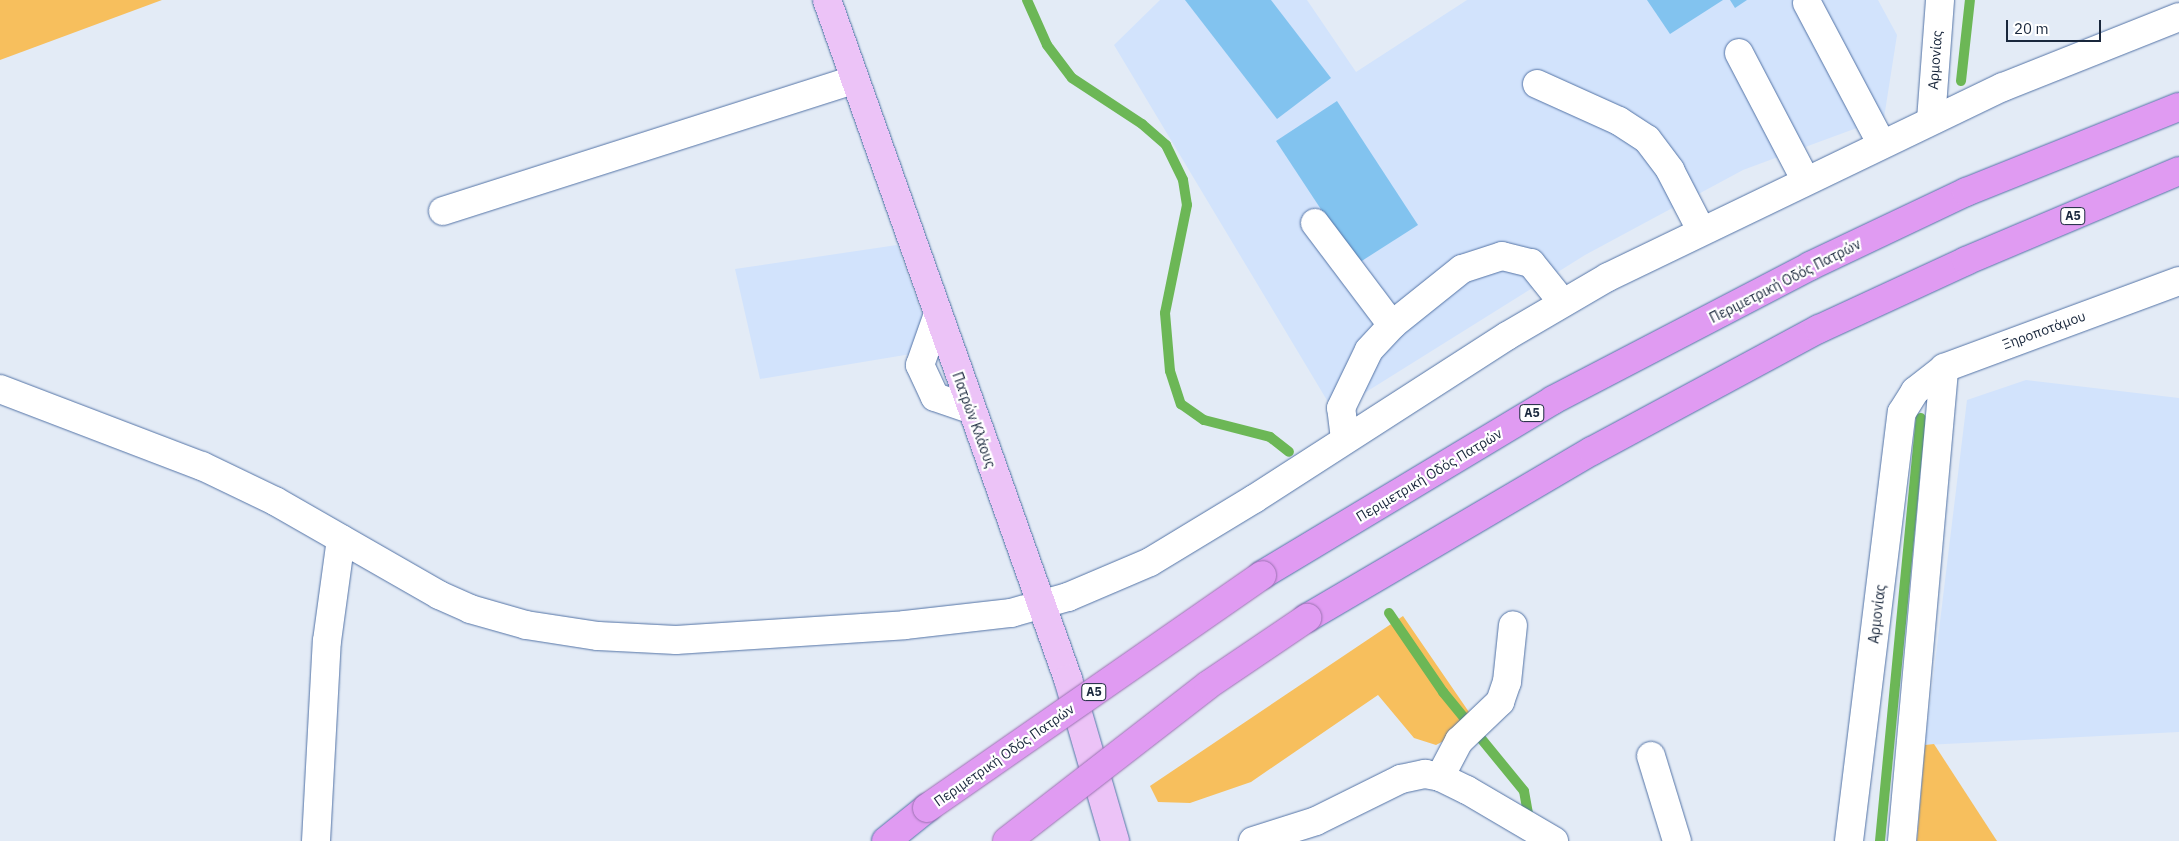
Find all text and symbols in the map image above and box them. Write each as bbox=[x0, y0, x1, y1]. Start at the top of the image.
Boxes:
scale bar bbox=[2009, 10, 2104, 42]
text: 20 m bbox=[2014, 19, 2049, 38]
street label: Αρμονίας bbox=[1925, 30, 1945, 90]
road number: Α5 bbox=[2059, 207, 2087, 226]
street label: Περιμετρική Οδός Πατρών bbox=[1707, 236, 1863, 326]
street label: Ξηροποτάμου bbox=[2000, 307, 2088, 353]
street label: Πατρών Κλάους bbox=[949, 370, 999, 470]
road number: Α5 bbox=[1518, 403, 1546, 422]
street label: Περιμετρική Οδός Πατρών bbox=[1353, 425, 1505, 525]
street label: Αρμονίας bbox=[1865, 583, 1889, 645]
road number: Α5 bbox=[1080, 682, 1108, 702]
street label: Περιμετρική Οδός Πατρών bbox=[931, 700, 1077, 810]

